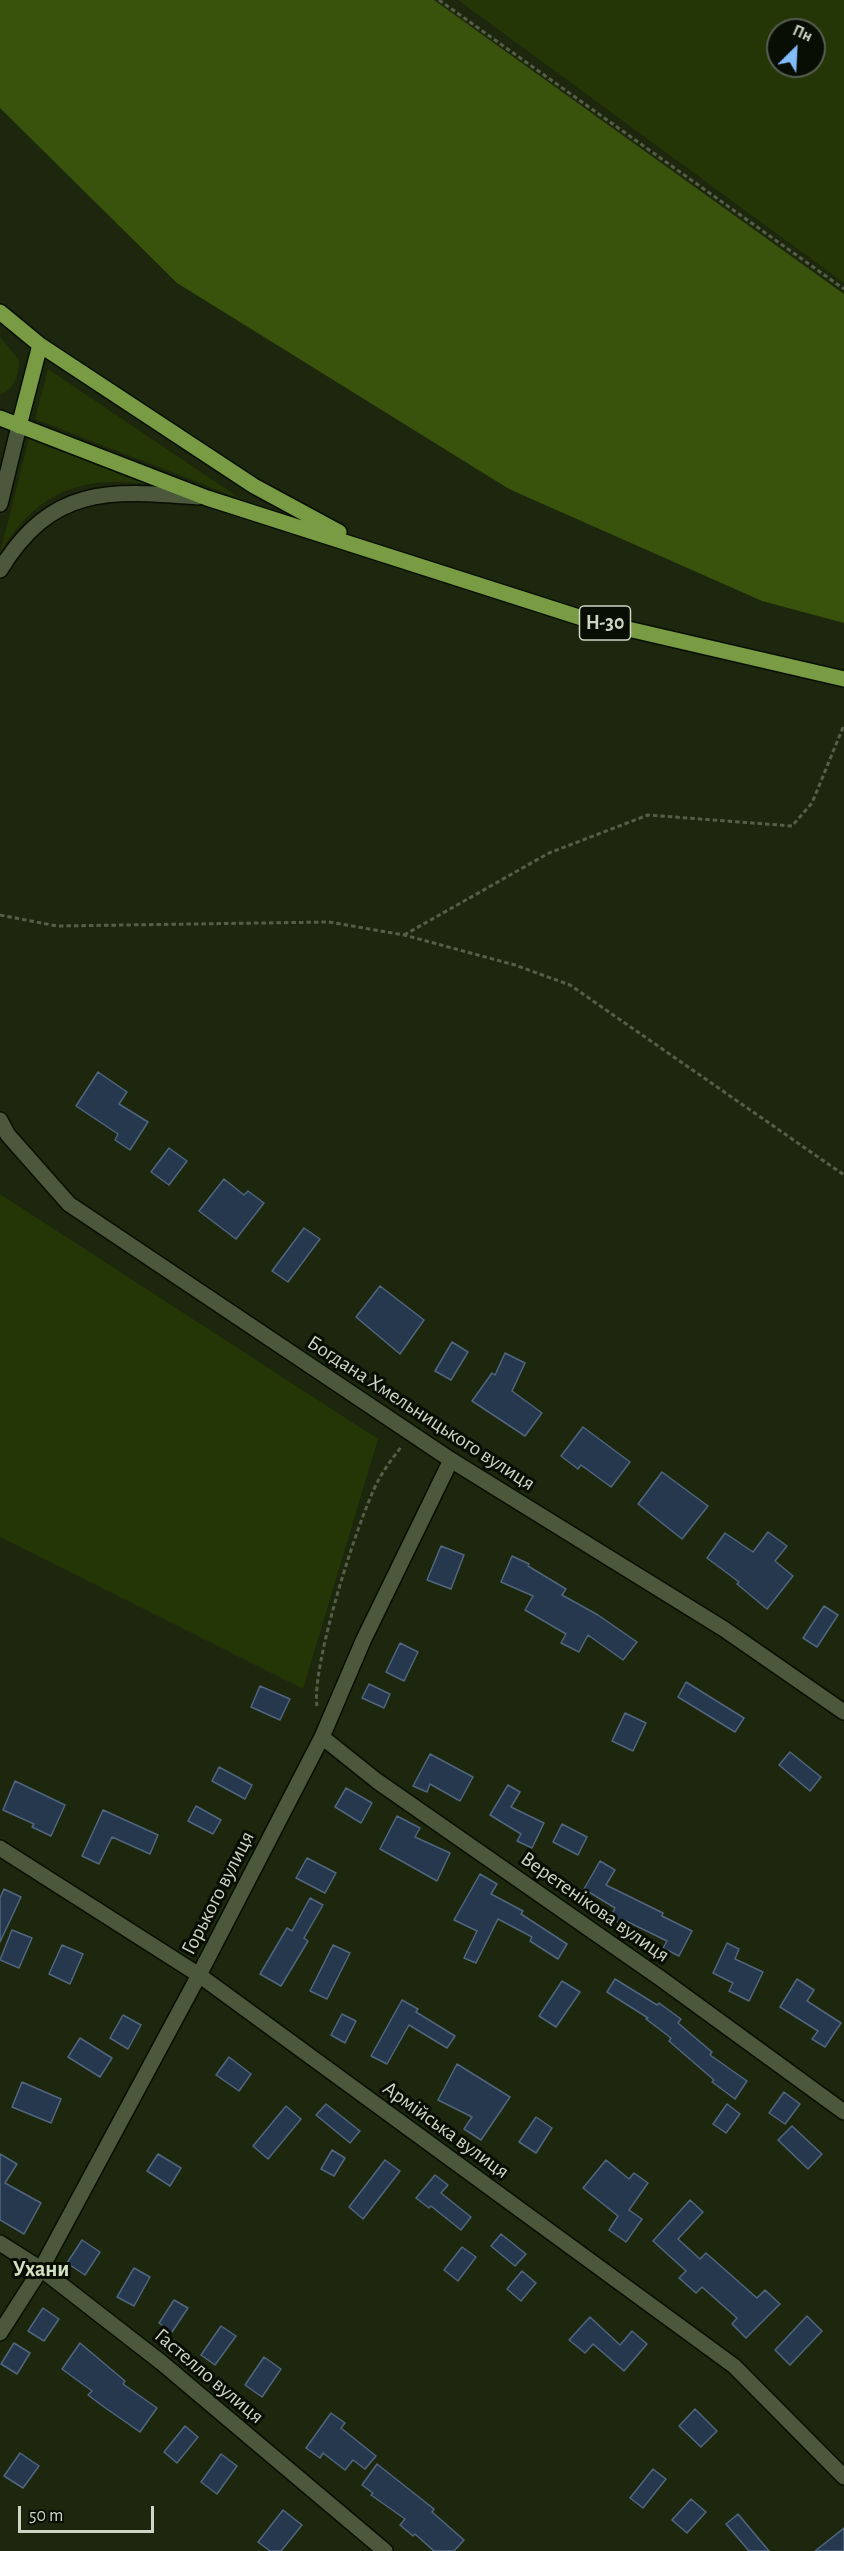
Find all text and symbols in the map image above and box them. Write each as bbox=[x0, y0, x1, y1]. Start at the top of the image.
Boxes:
north arrow bbox=[766, 18, 826, 78]
text: Пн bbox=[790, 22, 815, 45]
road number: Н-30 bbox=[580, 606, 630, 640]
street label: Богдана Хмельницького вулиця bbox=[302, 1330, 540, 1496]
street label: Горького вулиця bbox=[176, 1827, 260, 1959]
street label: Веретенікова вулиця bbox=[516, 1846, 674, 1968]
street label: Армійська вулиця bbox=[378, 2076, 514, 2184]
district label: Ухани bbox=[13, 2256, 69, 2282]
street label: Гастелло вулиця bbox=[149, 2323, 269, 2429]
scale bar bbox=[21, 2494, 158, 2532]
text: 50 m bbox=[29, 2507, 63, 2525]

